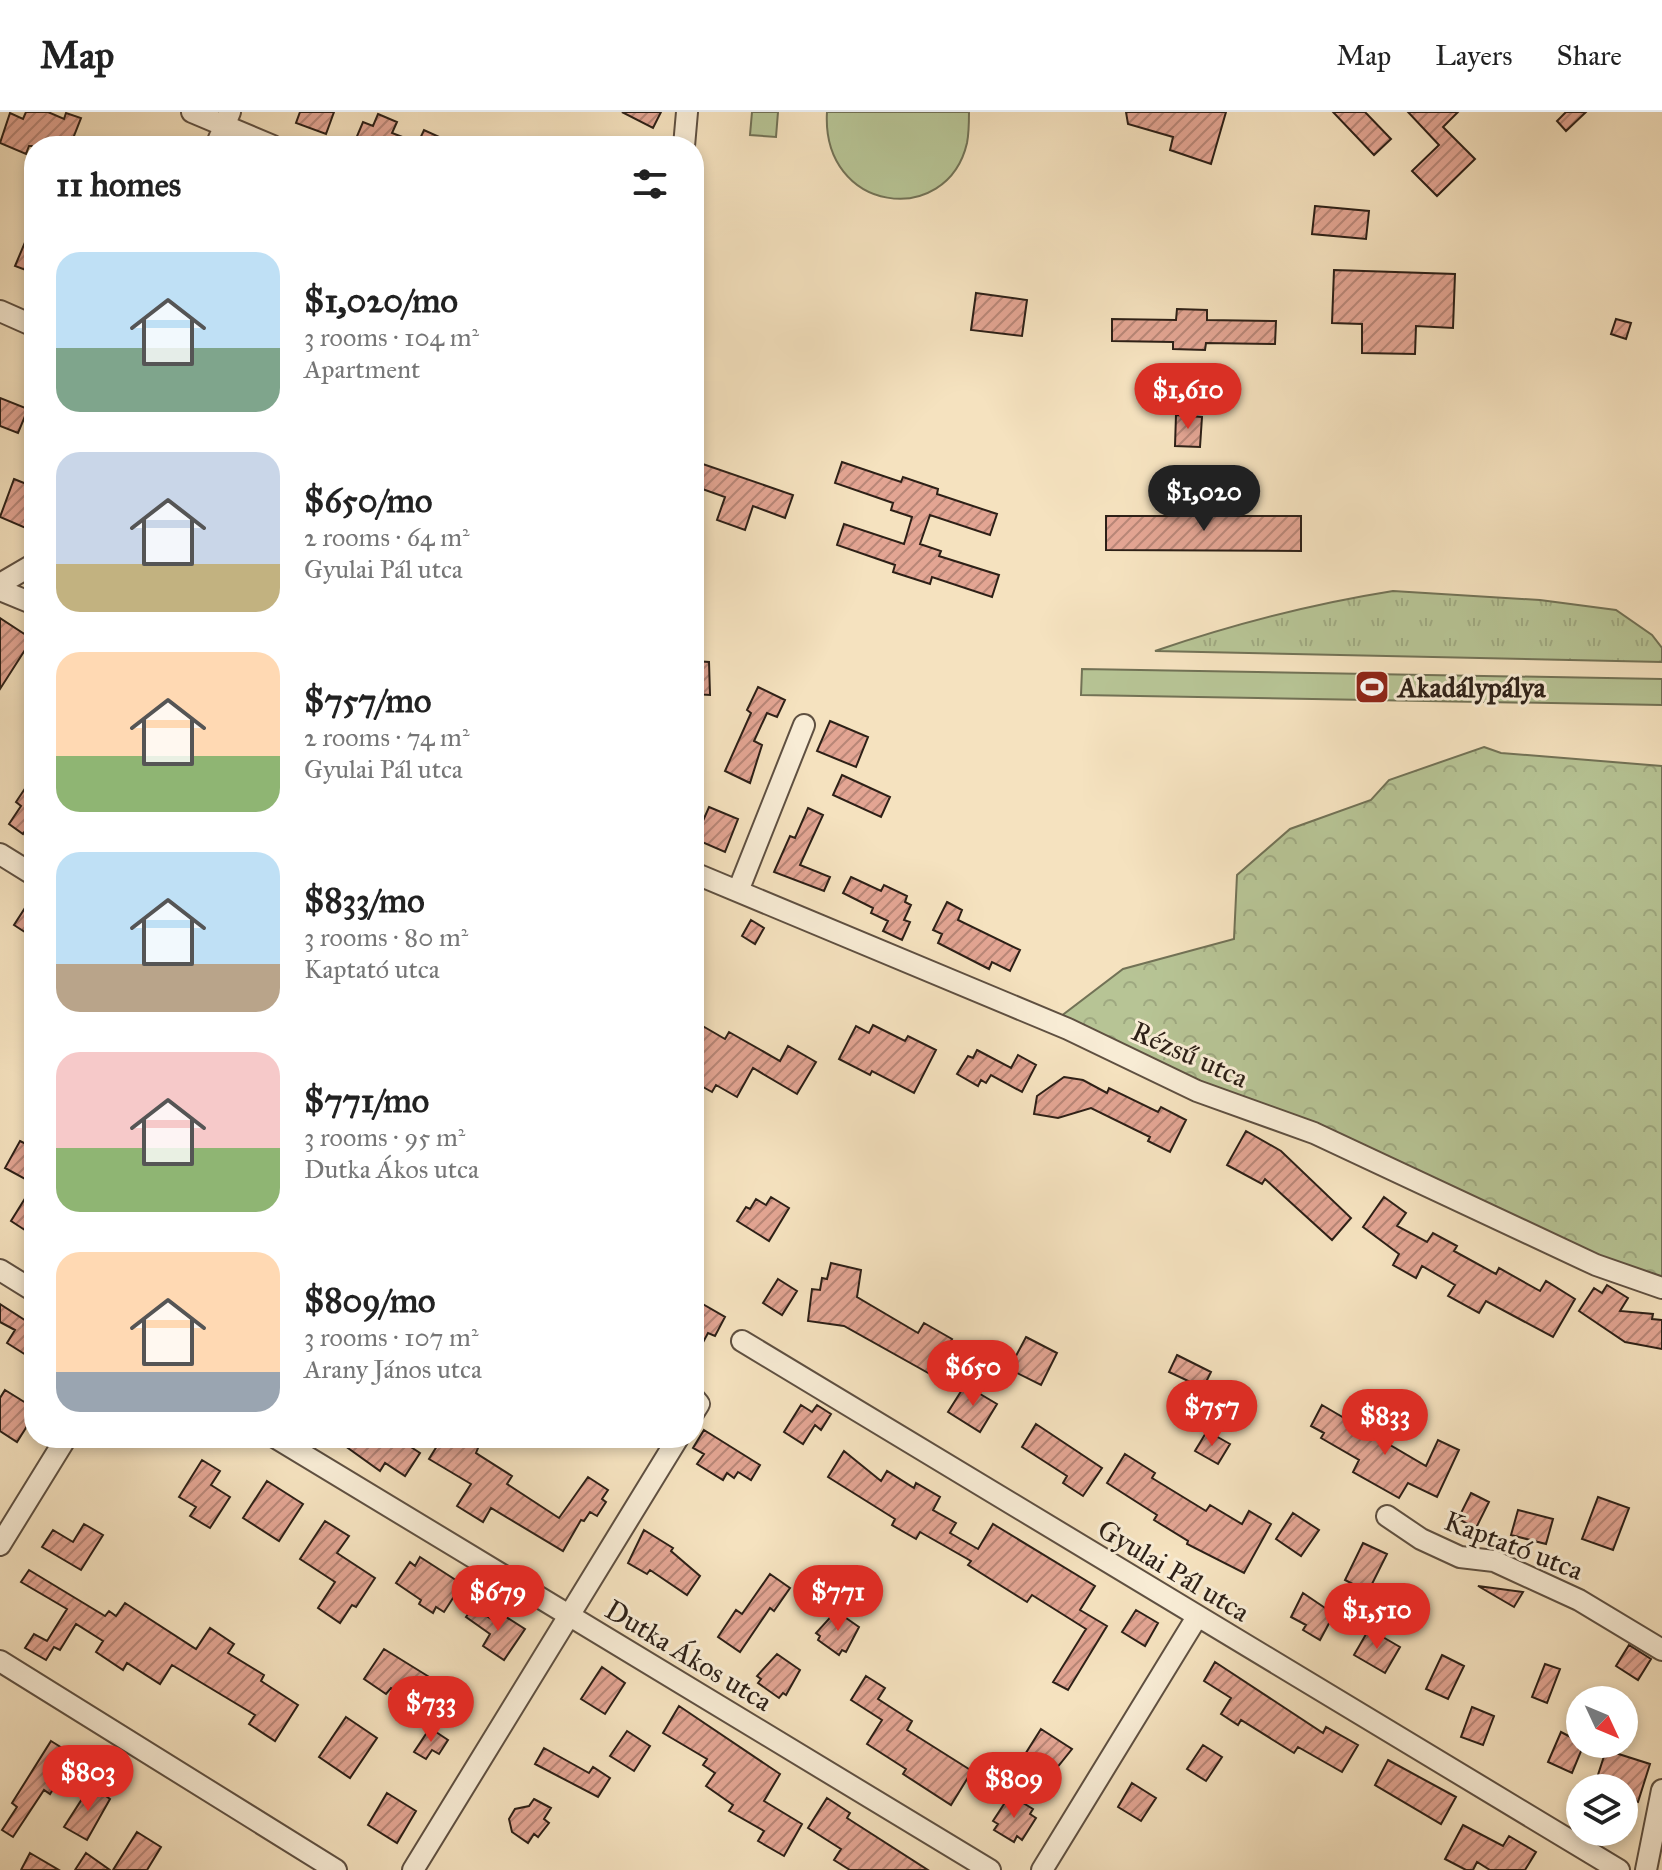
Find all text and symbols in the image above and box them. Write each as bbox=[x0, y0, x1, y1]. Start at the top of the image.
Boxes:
text: Map bbox=[40, 32, 114, 78]
text: Map bbox=[1336, 38, 1391, 73]
text: Layers bbox=[1435, 38, 1513, 73]
text: Share bbox=[1557, 38, 1622, 73]
icon: filters bbox=[628, 162, 672, 206]
text: 11 homes bbox=[56, 164, 181, 205]
text: $1,020/mo bbox=[304, 280, 458, 321]
icon: home bbox=[120, 284, 216, 380]
text: 3 rooms · 104 m² bbox=[304, 321, 479, 353]
text: Apartment bbox=[304, 353, 420, 385]
pin: $1,610 bbox=[1123, 363, 1253, 431]
text: $1,610 bbox=[1152, 373, 1224, 405]
pin: $1,020 bbox=[1139, 465, 1269, 533]
text: $1,020 bbox=[1166, 475, 1242, 507]
text: $650/mo bbox=[304, 480, 432, 521]
icon: home bbox=[120, 484, 216, 580]
text: 2 rooms · 64 m² bbox=[304, 521, 470, 553]
text: Gyulai Pál utca bbox=[304, 553, 463, 585]
sports icon: Akadálypálya bbox=[1353, 668, 1391, 706]
place label: Akadálypálya bbox=[1396, 670, 1547, 705]
text: $757/mo bbox=[304, 680, 431, 721]
icon: home bbox=[120, 684, 216, 780]
text: 2 rooms · 74 m² bbox=[304, 721, 470, 753]
text: Gyulai Pál utca bbox=[304, 753, 463, 785]
text: $833/mo bbox=[304, 880, 425, 921]
icon: home bbox=[120, 884, 216, 980]
text: 3 rooms · 80 m² bbox=[304, 921, 468, 953]
text: Kaptató utca bbox=[304, 953, 440, 985]
street label: Rézsű utca bbox=[1126, 1013, 1254, 1096]
text: $771/mo bbox=[304, 1080, 429, 1121]
icon: home bbox=[120, 1084, 216, 1180]
text: 3 rooms · 95 m² bbox=[304, 1121, 465, 1153]
text: Dutka Ákos utca bbox=[304, 1153, 479, 1185]
text: $809/mo bbox=[304, 1280, 436, 1321]
icon: home bbox=[120, 1284, 216, 1380]
text: 3 rooms · 107 m² bbox=[304, 1321, 479, 1353]
pin: $650 bbox=[926, 1340, 1020, 1408]
text: $650 bbox=[945, 1350, 1001, 1382]
text: Arany János utca bbox=[304, 1353, 482, 1385]
pin: $757 bbox=[1165, 1380, 1259, 1448]
pin: $833 bbox=[1338, 1389, 1432, 1457]
text: $757 bbox=[1184, 1390, 1240, 1422]
text: $833 bbox=[1360, 1399, 1410, 1431]
street label: Kaptató utca bbox=[1439, 1503, 1588, 1588]
street label: Gyulai Pál utca bbox=[1091, 1511, 1256, 1630]
pin: $679 bbox=[451, 1565, 545, 1633]
pin: $771 bbox=[791, 1565, 885, 1633]
text: $679 bbox=[470, 1575, 526, 1607]
text: $771 bbox=[811, 1575, 865, 1607]
pin: $1,510 bbox=[1312, 1583, 1442, 1651]
street label: Dutka Ákos utca bbox=[599, 1592, 779, 1719]
text: $1,510 bbox=[1342, 1593, 1412, 1625]
pin: $733 bbox=[384, 1676, 478, 1744]
text: $733 bbox=[406, 1686, 456, 1718]
north arrow bbox=[1566, 1686, 1638, 1758]
map controls bbox=[1566, 1686, 1638, 1846]
pin: $803 bbox=[41, 1745, 135, 1813]
pin: $809 bbox=[967, 1752, 1061, 1820]
text: $803 bbox=[61, 1755, 115, 1787]
text: $809 bbox=[985, 1762, 1043, 1794]
button: layers bbox=[1566, 1774, 1638, 1846]

